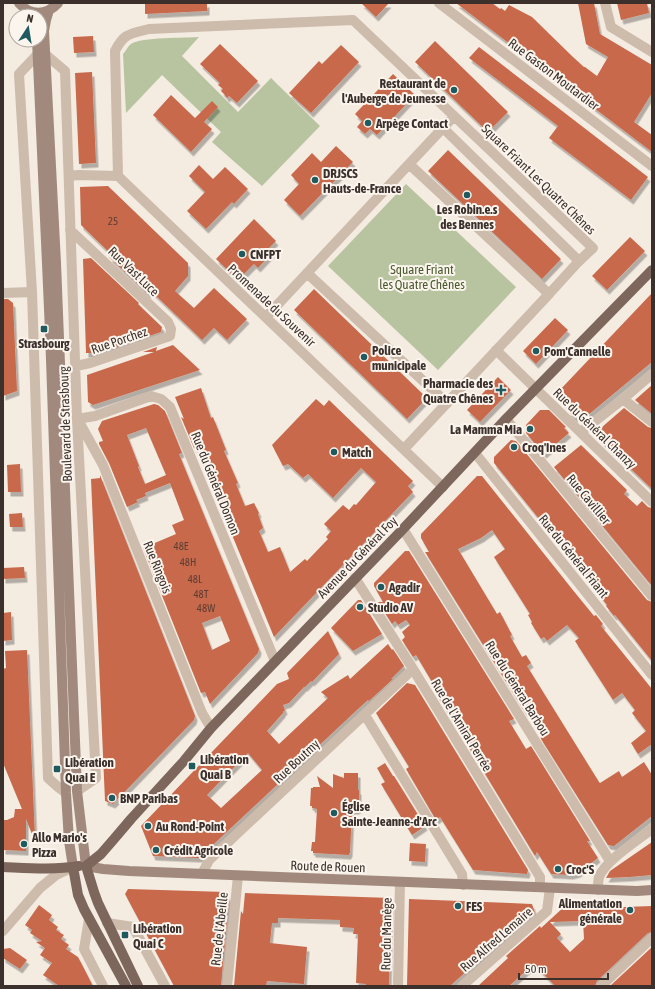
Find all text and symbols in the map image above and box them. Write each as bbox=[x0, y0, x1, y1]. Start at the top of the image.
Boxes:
north arrow bbox=[8, 8, 48, 48]
text: N bbox=[26, 12, 35, 25]
street label: Rue Gaston Moutardier bbox=[505, 35, 602, 113]
place label: Restaurant de l'Auberge de Jeunesse bbox=[342, 76, 446, 106]
marker: Restaurant de l'Auberge de Jeunesse bbox=[449, 85, 459, 95]
place label: Arpège Contact bbox=[375, 116, 448, 131]
marker: Arpège Contact bbox=[363, 118, 373, 128]
street label: Square Friant Les Quatre Chênes bbox=[479, 121, 599, 238]
place label: DRJSCS Hauts-de-France bbox=[323, 166, 401, 196]
marker: DRJSCS Hauts-de-France bbox=[310, 175, 320, 185]
marker: Les Robin.e.s des Bennes bbox=[462, 190, 472, 200]
place label: Les Robin.e.s des Bennes bbox=[437, 202, 498, 232]
house number: 25 bbox=[108, 215, 118, 227]
street label: Rue Vast Luce bbox=[105, 244, 162, 299]
place label: CNFPT bbox=[250, 247, 281, 262]
marker: CNFPT bbox=[237, 249, 247, 259]
street label: Promenade du Souvenir bbox=[225, 261, 319, 350]
park label: Square Friant les Quatre Chênes bbox=[379, 262, 465, 292]
marker: Strasbourg bbox=[39, 324, 49, 334]
street label: Rue Porchez bbox=[89, 324, 149, 357]
place label: Strasbourg bbox=[19, 336, 70, 351]
place label: Police municipale bbox=[372, 343, 426, 373]
place label: Pom'Cannelle bbox=[544, 344, 611, 359]
marker: Pom'Cannelle bbox=[531, 346, 541, 356]
marker: Police municipale bbox=[359, 352, 369, 362]
street label: Boulevard de Strasbourg bbox=[56, 366, 75, 482]
place label: Pharmacie des Quatre Chênes bbox=[423, 376, 493, 406]
marker: Pharmacie des Quatre Chênes bbox=[496, 385, 506, 395]
street label: Rue du Général Chanzy bbox=[550, 385, 640, 472]
place label: La Mamma Mia bbox=[450, 422, 522, 437]
marker: La Mamma Mia bbox=[525, 424, 535, 434]
street label: Rue du Général Domon bbox=[188, 430, 243, 537]
place label: Croq'Ines bbox=[522, 440, 567, 455]
marker: Croq'Ines bbox=[509, 442, 519, 452]
place label: Match bbox=[342, 445, 371, 460]
marker: Match bbox=[329, 447, 339, 457]
street label: Rue Cavillier bbox=[563, 471, 614, 527]
street label: Rue du Général Friant bbox=[536, 512, 612, 601]
street label: Avenue du Général Foy bbox=[314, 513, 401, 601]
street label: Rue Ringois bbox=[140, 539, 175, 596]
house number: 48E bbox=[173, 540, 189, 552]
house number: 48H bbox=[180, 556, 196, 568]
house number: 48L bbox=[188, 573, 203, 585]
place label: Agadir bbox=[388, 580, 421, 595]
marker: Agadir bbox=[376, 582, 386, 592]
house number: 48T bbox=[193, 588, 209, 600]
place label: Studio AV bbox=[368, 600, 414, 615]
house number: 48W bbox=[197, 602, 215, 614]
marker: Studio AV bbox=[355, 602, 365, 612]
street label: Rue du Général Barbou bbox=[482, 638, 553, 739]
street label: Rue de l'Amiral Perrée bbox=[428, 676, 495, 774]
street label: Rue Boutmy bbox=[270, 736, 323, 786]
place label: Libération Quai B bbox=[200, 752, 249, 782]
place label: Libération Quai E bbox=[65, 755, 114, 785]
marker: Libération Quai B bbox=[187, 761, 197, 771]
marker: Libération Quai E bbox=[52, 764, 62, 774]
place label: BNP Paribas bbox=[120, 791, 178, 806]
marker: BNP Paribas bbox=[107, 793, 117, 803]
place label: Église Sainte-Jeanne-d'Arc bbox=[342, 799, 437, 829]
marker: Église Sainte-Jeanne-d'Arc bbox=[329, 808, 339, 818]
place label: Au Rond-Point bbox=[155, 819, 224, 834]
marker: Au Rond-Point bbox=[143, 821, 153, 831]
place label: Allo Mario's Pizza bbox=[31, 830, 87, 860]
marker: Allo Mario's Pizza bbox=[19, 839, 29, 849]
place label: Crédit Agricole bbox=[164, 843, 233, 858]
marker: Crédit Agricole bbox=[151, 845, 161, 855]
street label: Route de Rouen bbox=[290, 858, 366, 875]
place label: Croc'S bbox=[566, 862, 595, 877]
marker: Croc'S bbox=[553, 864, 563, 874]
street label: Rue de l'Abeille bbox=[208, 891, 231, 967]
place label: Alimentation générale bbox=[558, 896, 622, 926]
street label: Rue du Manège bbox=[378, 897, 395, 971]
place label: FES bbox=[466, 899, 483, 914]
marker: FES bbox=[453, 901, 463, 911]
street label: Rue Alfred Lemaire bbox=[457, 904, 535, 975]
marker: Alimentation générale bbox=[625, 905, 635, 915]
place label: Libération Quai C bbox=[133, 921, 182, 951]
marker: Libération Quai C bbox=[120, 930, 130, 940]
scale bar bbox=[519, 955, 608, 981]
text: 50 m bbox=[525, 962, 547, 976]

